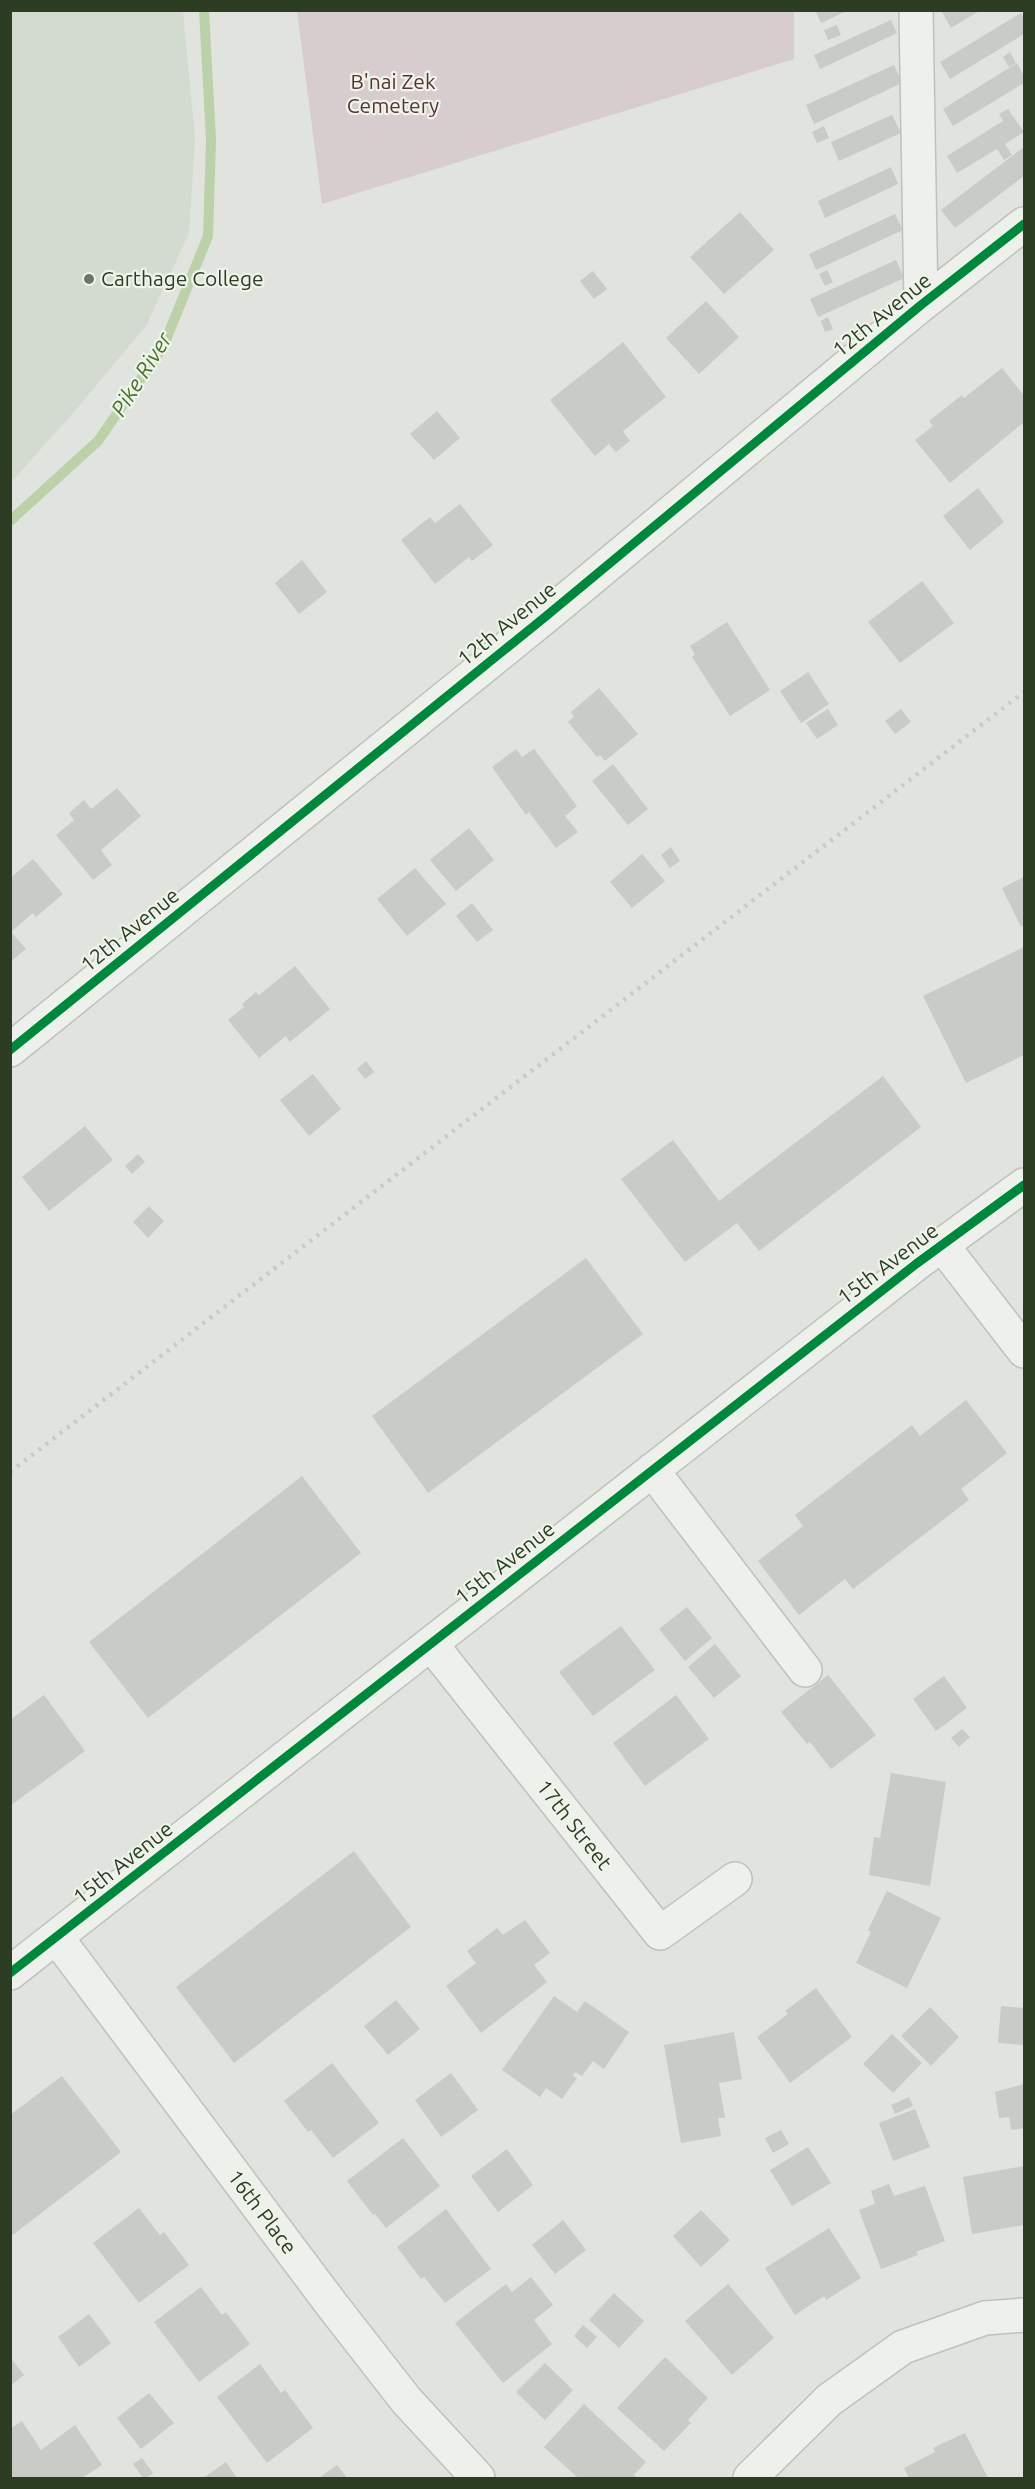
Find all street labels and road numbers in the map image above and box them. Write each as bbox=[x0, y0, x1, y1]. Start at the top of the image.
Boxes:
street label: 12th Avenue bbox=[827, 267, 935, 361]
street label: 12th Avenue bbox=[452, 576, 560, 670]
street label: 12th Avenue bbox=[75, 882, 183, 976]
street label: 15th Avenue bbox=[832, 1218, 942, 1309]
street label: 15th Avenue bbox=[450, 1516, 559, 1608]
street label: 17th Street bbox=[532, 1775, 617, 1874]
street label: 15th Avenue bbox=[68, 1816, 177, 1908]
street label: 16th Place bbox=[223, 2165, 302, 2258]

